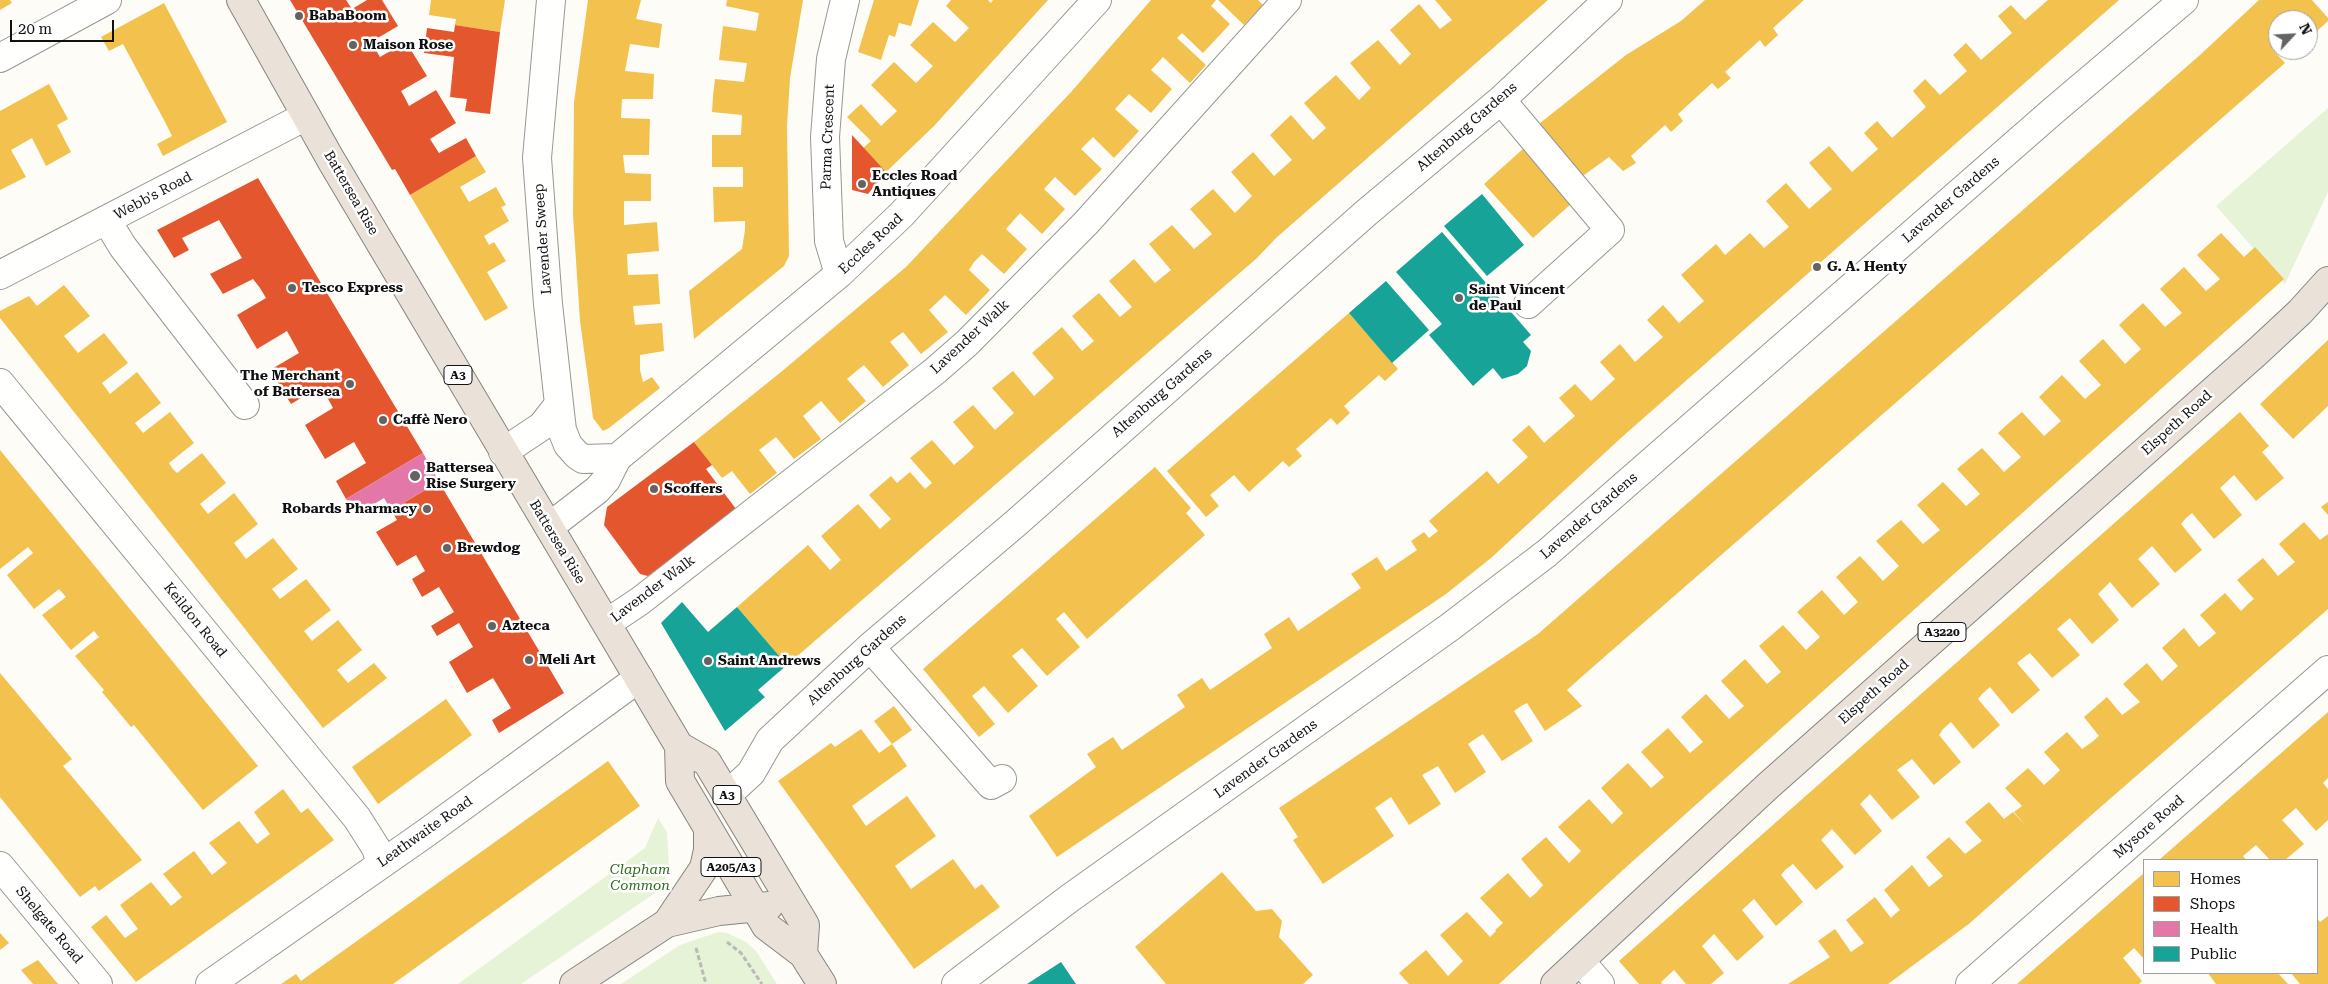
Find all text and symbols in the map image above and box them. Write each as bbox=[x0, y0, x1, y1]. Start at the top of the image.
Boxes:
place label: BabaBoom bbox=[309, 8, 387, 24]
scale bar bbox=[12, 10, 116, 42]
marker: BabaBoom bbox=[293, 10, 305, 22]
north arrow bbox=[2268, 10, 2318, 60]
text: 20 m bbox=[18, 20, 52, 38]
text: N bbox=[2296, 21, 2315, 37]
place label: Maison Rose bbox=[363, 37, 453, 53]
marker: Maison Rose bbox=[347, 39, 359, 51]
street label: Altenburg Gardens bbox=[1413, 79, 1521, 175]
street label: Parma Crescent bbox=[818, 84, 838, 190]
street label: Battersea Rise bbox=[320, 148, 382, 238]
street label: Lavender Gardens bbox=[1899, 153, 2003, 247]
street label: Webb's Road bbox=[111, 168, 195, 224]
place label: Eccles Road Antiques bbox=[872, 168, 957, 200]
marker: Eccles Road Antiques bbox=[856, 178, 868, 190]
street label: Lavender Sweep bbox=[531, 183, 555, 295]
street label: Eccles Road bbox=[836, 210, 906, 278]
place label: G. A. Henty bbox=[1827, 259, 1907, 275]
marker: G. A. Henty bbox=[1811, 261, 1823, 273]
place label: Tesco Express bbox=[302, 280, 403, 296]
marker: Tesco Express bbox=[286, 282, 298, 294]
place label: Saint Vincent de Paul bbox=[1469, 282, 1565, 314]
marker: Saint Vincent de Paul bbox=[1453, 292, 1465, 304]
street label: Lavender Walk bbox=[927, 296, 1013, 378]
street label: Altenburg Gardens bbox=[1108, 345, 1216, 441]
road number: A3 bbox=[444, 366, 472, 384]
place label: The Merchant of Battersea bbox=[240, 368, 340, 401]
marker: The Merchant of Battersea bbox=[344, 378, 356, 390]
street label: Elspeth Road bbox=[2138, 387, 2216, 459]
place label: Caffè Nero bbox=[393, 412, 468, 428]
marker: Caffè Nero bbox=[377, 414, 389, 426]
place label: Battersea Rise Surgery bbox=[426, 460, 516, 492]
marker: Battersea Rise Surgery bbox=[408, 469, 422, 483]
street label: Lavender Gardens bbox=[1537, 469, 1641, 563]
place label: Scoffers bbox=[664, 481, 723, 497]
marker: Scoffers bbox=[648, 483, 660, 495]
street label: Battersea Rise bbox=[525, 497, 589, 587]
place label: Robards Pharmacy bbox=[282, 501, 417, 517]
marker: Robards Pharmacy bbox=[421, 503, 433, 515]
place label: Brewdog bbox=[457, 540, 520, 556]
marker: Brewdog bbox=[441, 542, 453, 554]
street label: Lavender Walk bbox=[608, 552, 698, 626]
street label: Keildon Road bbox=[160, 579, 230, 661]
street label: Altenburg Gardens bbox=[804, 611, 910, 709]
place label: Azteca bbox=[502, 618, 550, 634]
marker: Azteca bbox=[486, 620, 498, 632]
road number: A3220 bbox=[1918, 622, 1966, 642]
place label: Meli Art bbox=[539, 652, 596, 668]
place label: Saint Andrews bbox=[718, 653, 821, 669]
marker: Meli Art bbox=[523, 654, 535, 666]
marker: Saint Andrews bbox=[702, 655, 714, 667]
street label: Elspeth Road bbox=[1835, 656, 1913, 728]
street label: Lavender Gardens bbox=[1211, 716, 1321, 802]
road number: A3 bbox=[713, 786, 741, 804]
street label: Mysore Road bbox=[2110, 792, 2188, 862]
street label: Leathwaite Road bbox=[374, 793, 476, 871]
road number: A205/A3 bbox=[701, 858, 761, 876]
legend bbox=[2143, 859, 2318, 974]
park label: Clapham Common bbox=[610, 862, 670, 894]
text: Homes bbox=[2190, 870, 2241, 888]
street label: Shelgate Road bbox=[12, 883, 86, 967]
text: Shops bbox=[2190, 895, 2235, 913]
text: Health bbox=[2190, 920, 2239, 938]
text: Public bbox=[2190, 945, 2237, 963]

